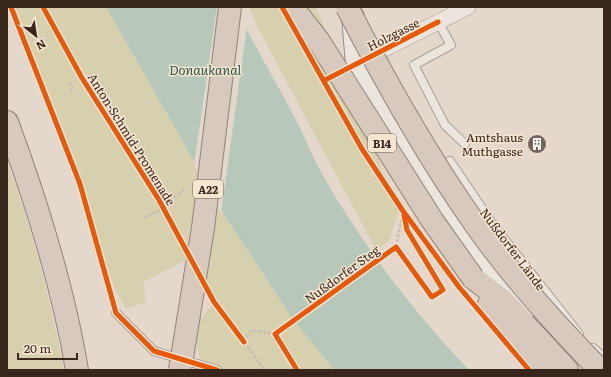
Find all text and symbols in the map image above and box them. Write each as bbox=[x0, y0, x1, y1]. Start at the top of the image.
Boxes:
street label: Holzgasse bbox=[364, 13, 422, 55]
north arrow bbox=[16, 16, 56, 56]
text: N bbox=[34, 36, 49, 55]
water label: Donaukanal bbox=[169, 60, 241, 79]
street label: Anton-Schmid-Promenade bbox=[84, 69, 180, 209]
place label: Amtshaus Muthgasse bbox=[462, 128, 524, 160]
building icon: Amtshaus Muthgasse bbox=[526, 133, 548, 155]
road number: B14 bbox=[368, 134, 396, 152]
road number: A22 bbox=[193, 180, 223, 198]
street label: Nußdorfer Lände bbox=[476, 204, 550, 294]
street label: Nußdorfer Steg bbox=[301, 241, 383, 307]
scale bar bbox=[18, 335, 77, 361]
text: 20 m bbox=[24, 339, 51, 357]

